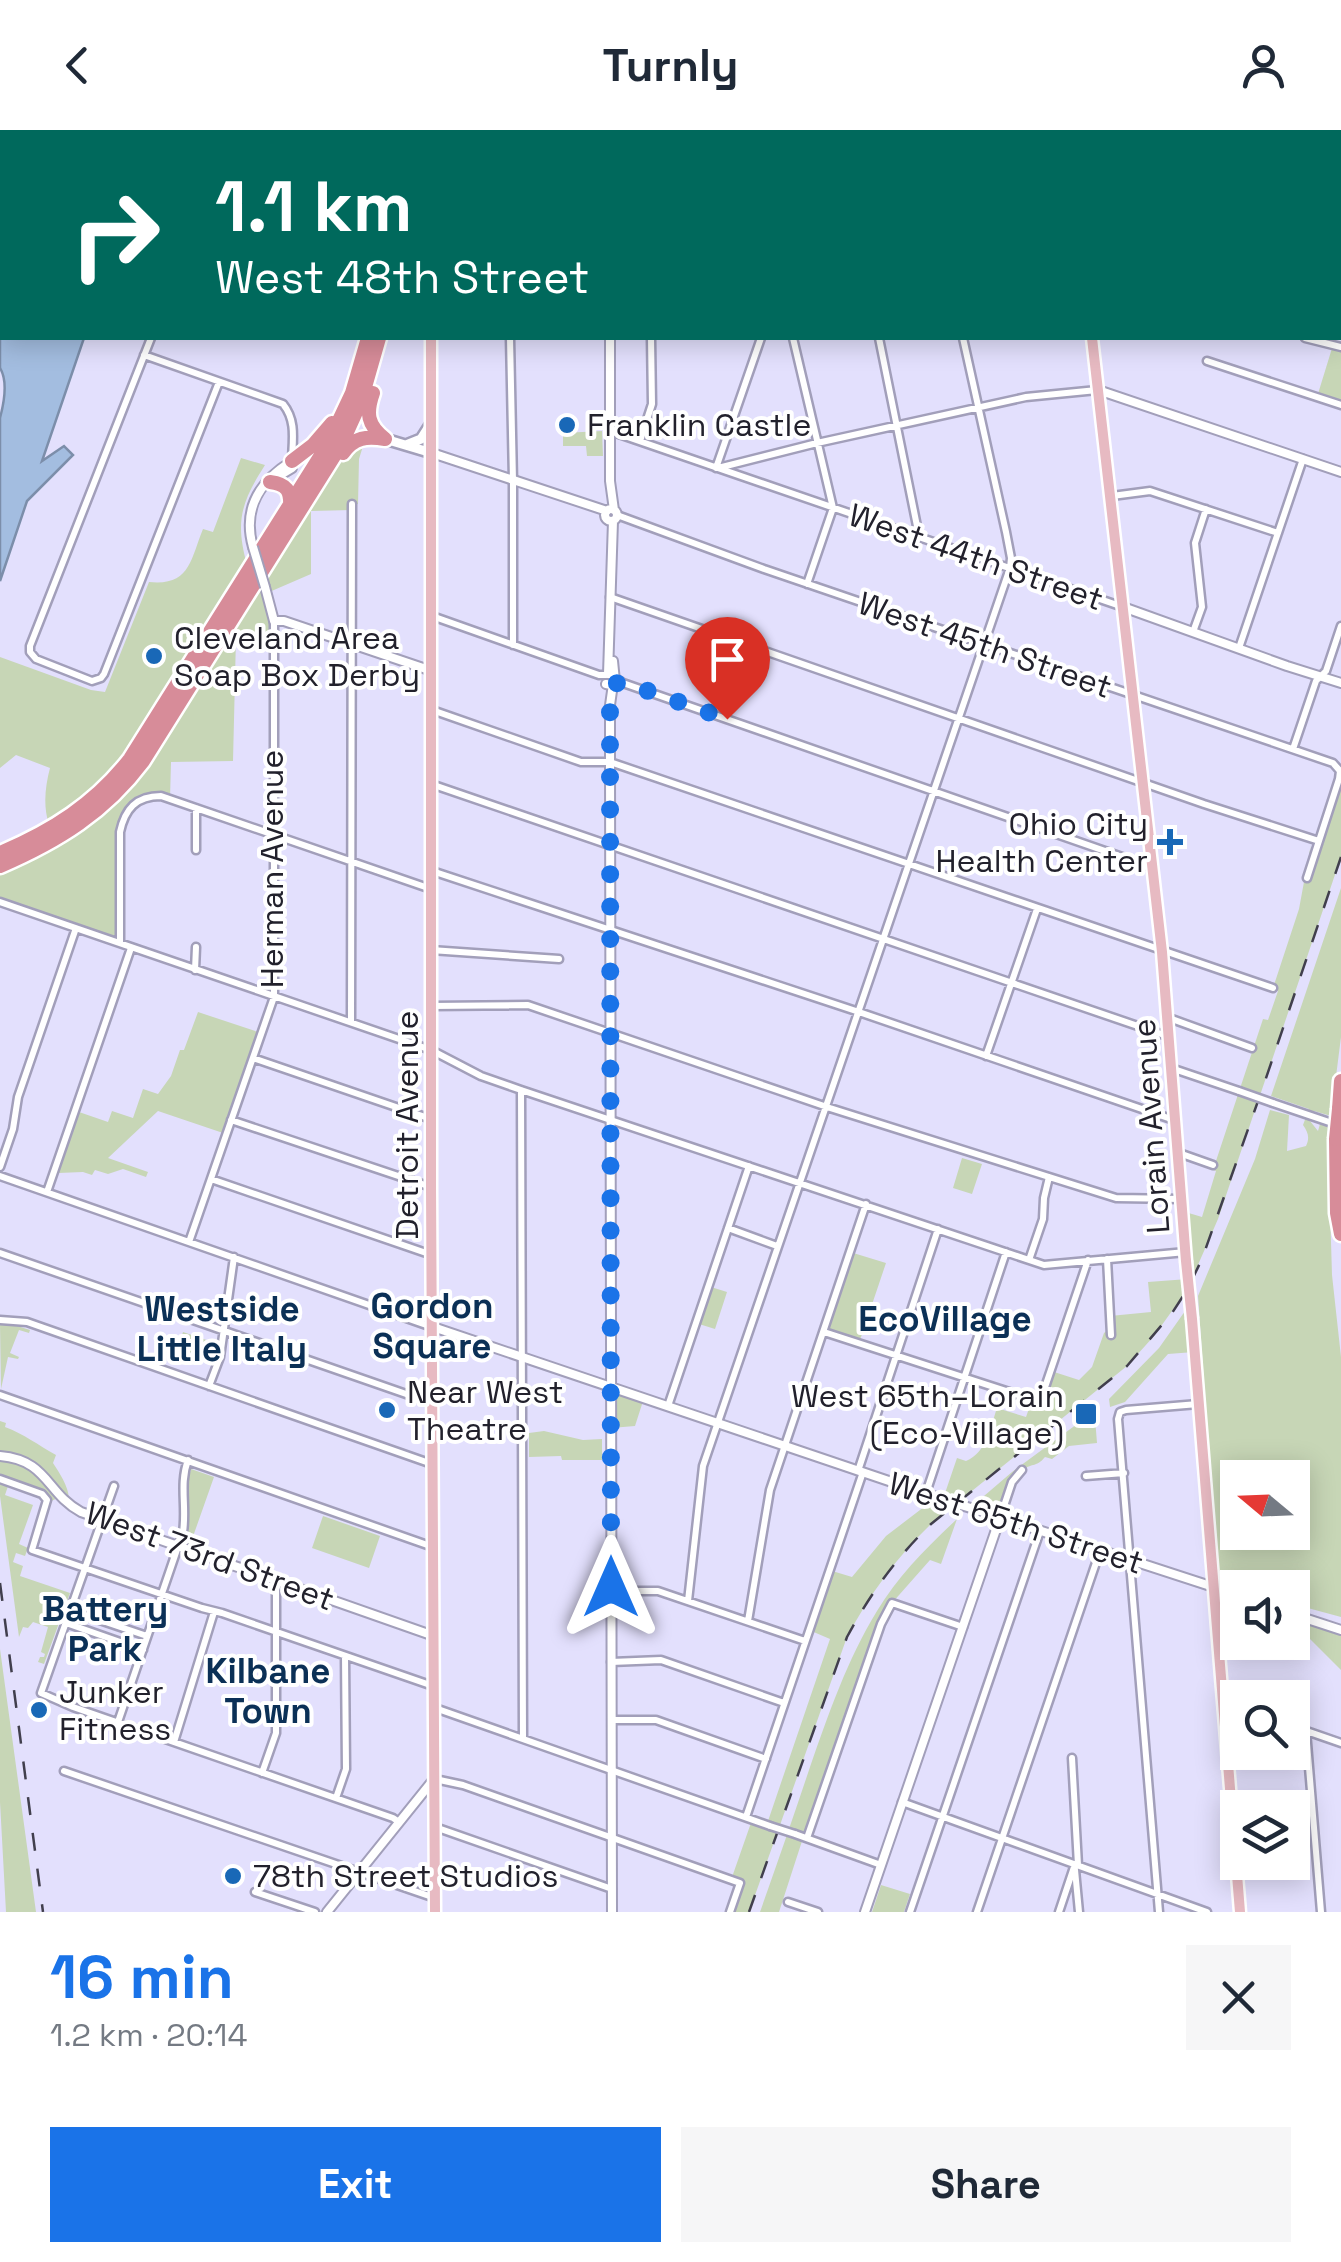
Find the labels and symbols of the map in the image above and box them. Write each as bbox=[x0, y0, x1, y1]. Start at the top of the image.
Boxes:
place label: Franklin Castle bbox=[587, 405, 811, 445]
marker: Franklin Castle bbox=[556, 414, 578, 436]
street label: West 44th Street bbox=[844, 495, 1108, 619]
street label: West 45th Street bbox=[853, 583, 1117, 707]
pin bbox=[685, 617, 770, 720]
place label: Cleveland Area Soap Box Derby bbox=[174, 618, 420, 695]
marker: Cleveland Area Soap Box Derby bbox=[143, 645, 165, 667]
street label: Herman Avenue bbox=[252, 750, 292, 988]
place label: Ohio City Health Center bbox=[935, 804, 1148, 881]
marker: Ohio City Health Center bbox=[1157, 829, 1183, 855]
street label: Detroit Avenue bbox=[387, 1011, 427, 1239]
street label: Lorain Avenue bbox=[1124, 1017, 1178, 1235]
district label: Gordon Square bbox=[370, 1284, 494, 1368]
district label: Westside Little Italy bbox=[137, 1287, 307, 1371]
district label: EcoVillage bbox=[858, 1297, 1032, 1341]
place label: Near West Theatre bbox=[407, 1372, 563, 1449]
place label: West 65th–Lorain (Eco-Village) bbox=[791, 1376, 1064, 1453]
marker: Near West Theatre bbox=[376, 1399, 398, 1421]
marker: West 65th–Lorain (Eco-Village) bbox=[1073, 1401, 1099, 1427]
north arrow bbox=[1220, 1460, 1310, 1550]
street label: West 65th Street bbox=[884, 1463, 1148, 1583]
street label: West 73rd Street bbox=[80, 1492, 340, 1620]
position arrow bbox=[559, 1535, 663, 1639]
district label: Battery Park bbox=[42, 1587, 168, 1671]
district label: Kilbane Town bbox=[206, 1649, 330, 1733]
place label: Junker Fitness bbox=[59, 1672, 171, 1749]
marker: Junker Fitness bbox=[28, 1699, 50, 1721]
place label: 78th Street Studios bbox=[253, 1856, 558, 1896]
marker: 78th Street Studios bbox=[222, 1865, 244, 1887]

